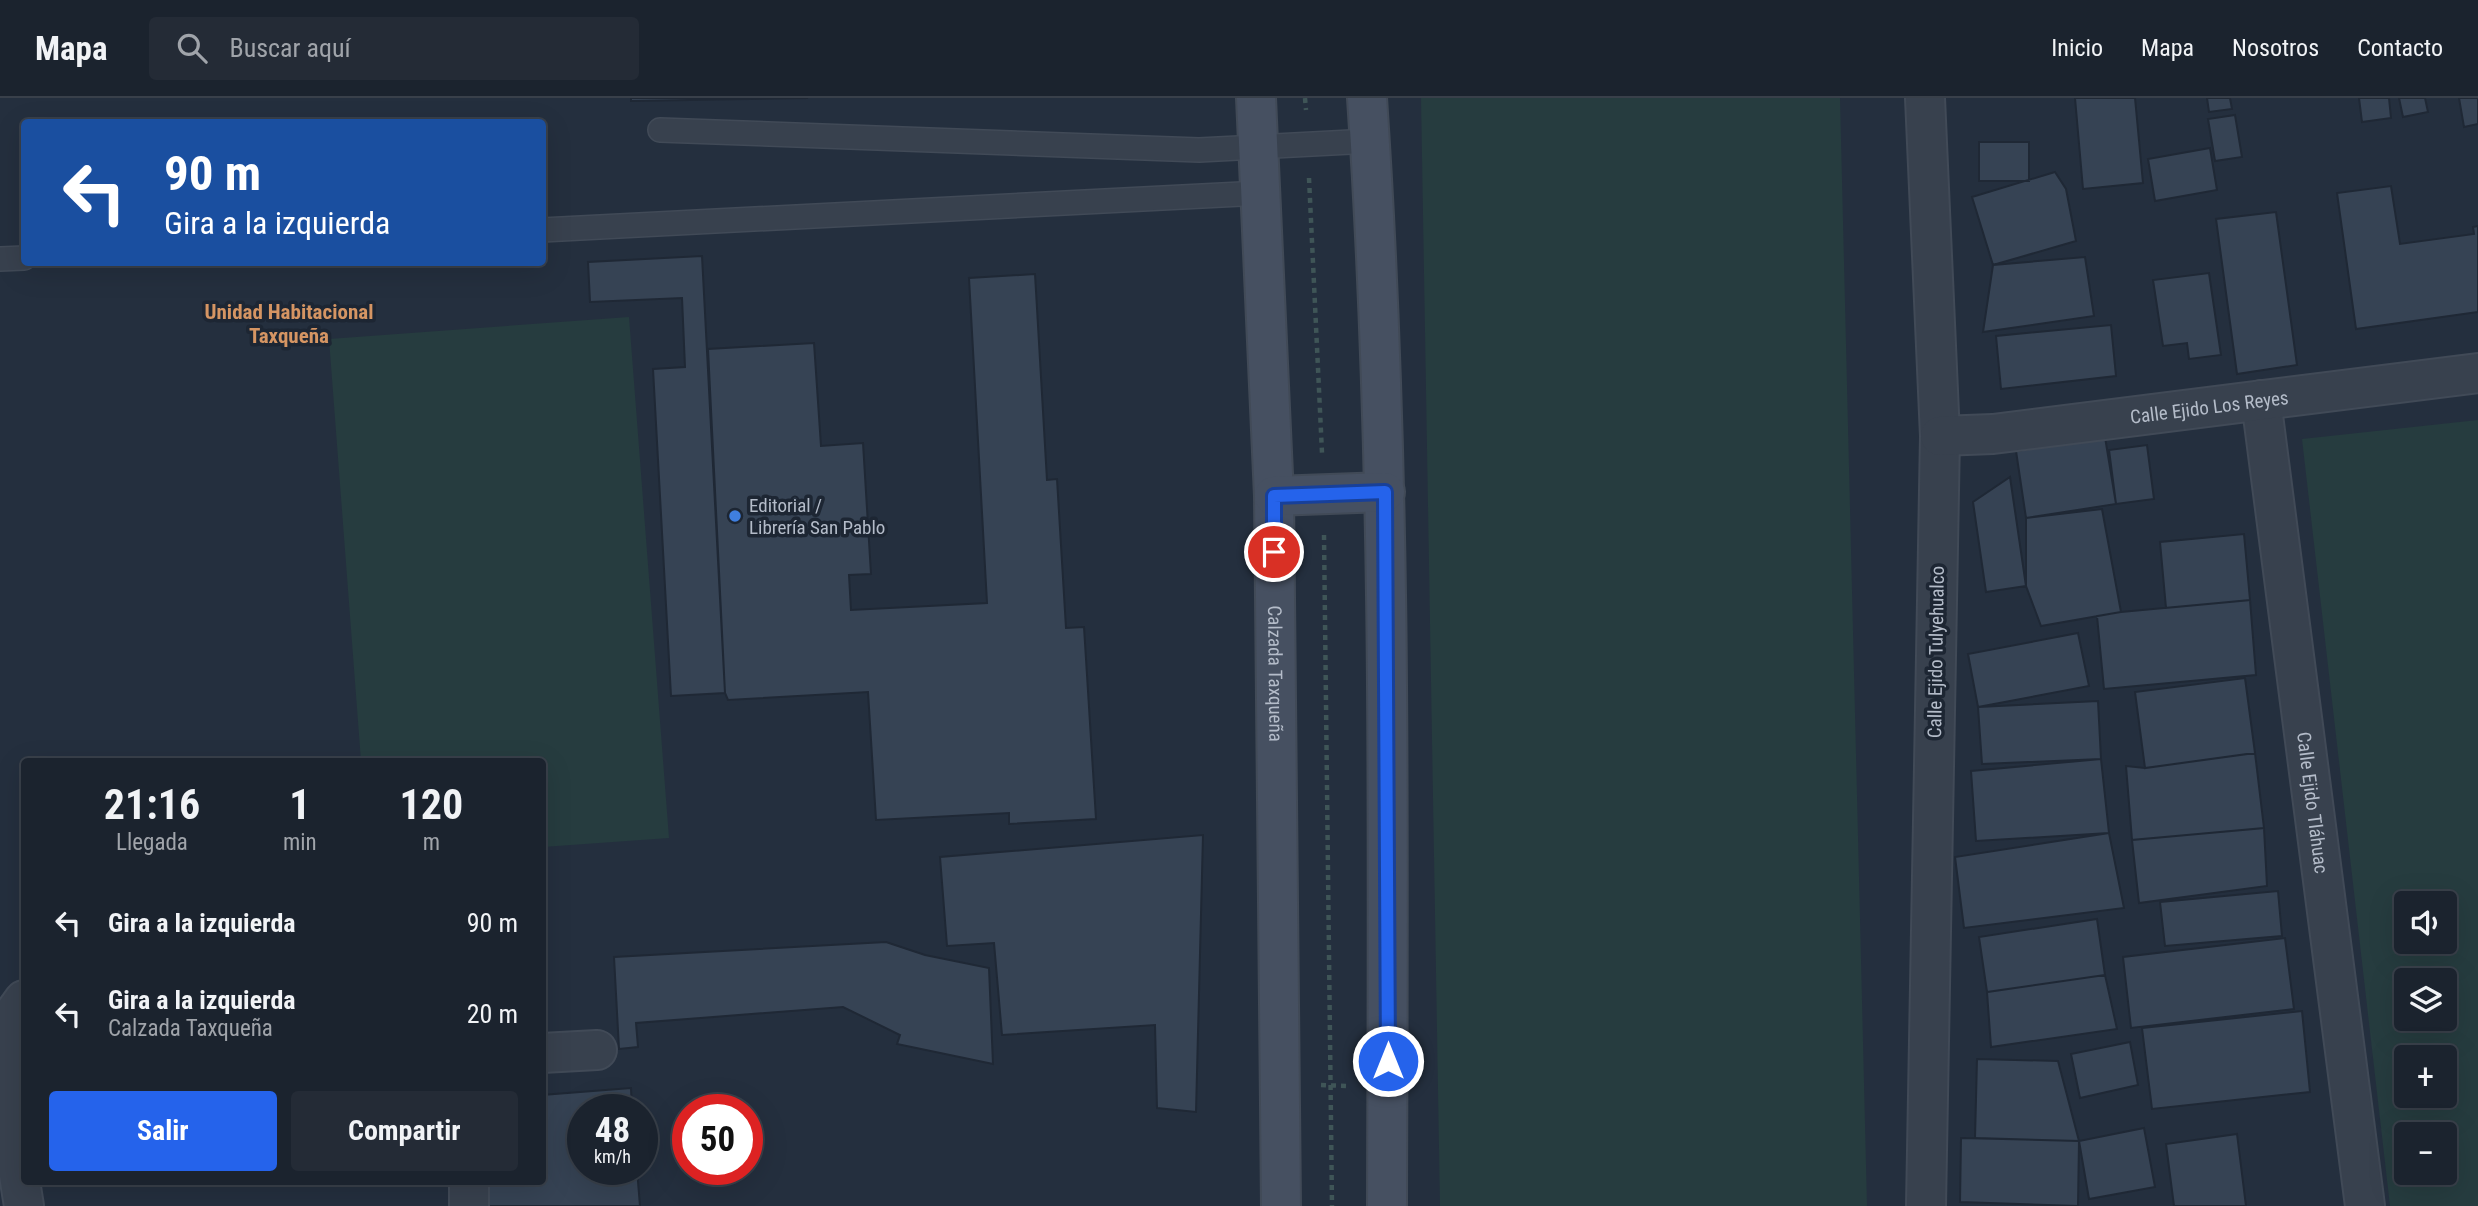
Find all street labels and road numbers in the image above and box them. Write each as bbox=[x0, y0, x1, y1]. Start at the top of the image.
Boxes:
street label: Calle Ejido Los Reyes bbox=[2129, 385, 2290, 428]
street label: Calle Ejido Tulyehualco bbox=[1923, 566, 1949, 738]
street label: Calzada Taxqueña bbox=[1264, 605, 1288, 742]
street label: Calle Ejido Tláhuac bbox=[2292, 730, 2334, 875]

